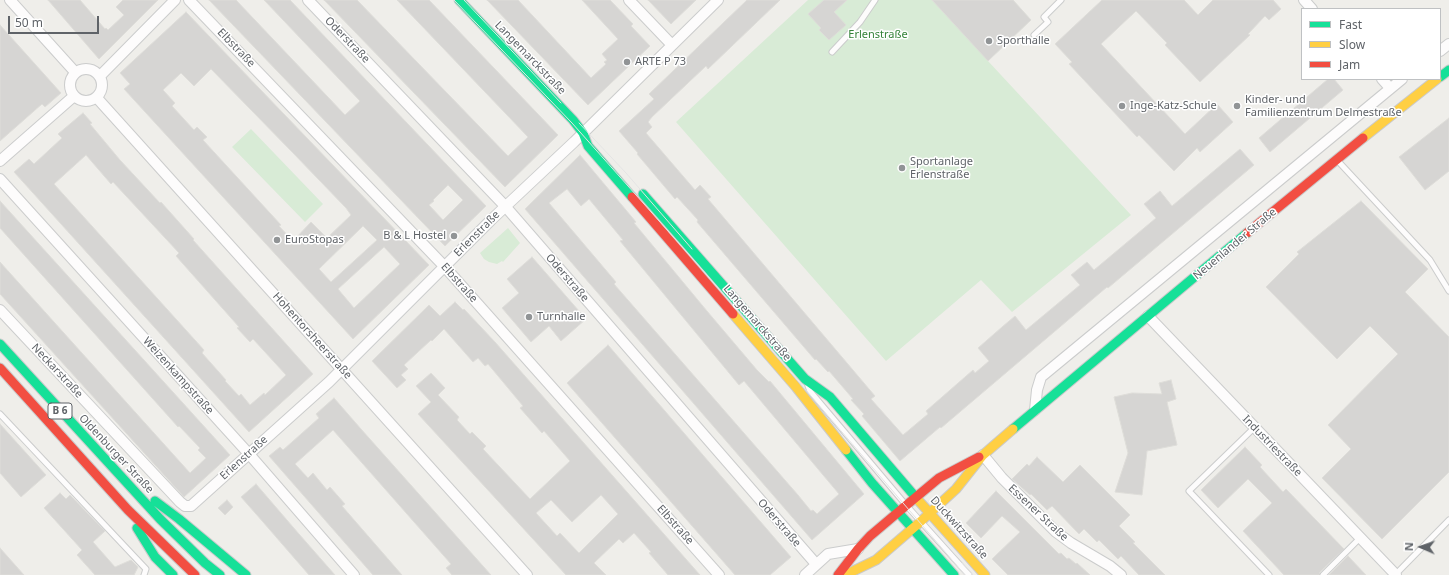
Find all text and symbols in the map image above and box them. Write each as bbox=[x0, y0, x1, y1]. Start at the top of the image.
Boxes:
scale bar bbox=[10, 8, 101, 34]
legend bbox=[1301, 8, 1441, 80]
text: 50 m bbox=[15, 14, 43, 31]
street label: Oderstraße bbox=[322, 14, 372, 66]
text: Fast bbox=[1339, 16, 1362, 33]
street label: Langemarckstraße bbox=[492, 19, 568, 97]
street label: Elbstraße bbox=[214, 26, 258, 70]
park label: Erlenstraße bbox=[848, 28, 908, 42]
place label: Sporthalle bbox=[997, 34, 1050, 48]
marker: Sporthalle bbox=[984, 36, 994, 46]
text: Slow bbox=[1339, 36, 1365, 53]
place label: ARTE P 73 bbox=[635, 55, 686, 69]
text: Jam bbox=[1339, 56, 1360, 73]
marker: ARTE P 73 bbox=[622, 57, 632, 67]
place label: Kinder- und Familienzentrum Delmestraße bbox=[1245, 93, 1402, 119]
place label: Inge-Katz-Schule bbox=[1130, 99, 1217, 113]
marker: Inge-Katz-Schule bbox=[1117, 101, 1127, 111]
marker: Kinder- und Familienzentrum Delmestraße bbox=[1232, 101, 1242, 111]
place label: Sportanlage Erlenstraße bbox=[910, 155, 973, 181]
marker: Sportanlage Erlenstraße bbox=[897, 163, 907, 173]
street label: Neuenlander Straße bbox=[1191, 205, 1279, 283]
street label: Erlenstraße bbox=[451, 208, 503, 260]
place label: B & L Hostel bbox=[383, 229, 446, 243]
marker: B & L Hostel bbox=[449, 231, 459, 241]
place label: EuroStopas bbox=[285, 233, 344, 247]
marker: EuroStopas bbox=[272, 235, 282, 245]
street label: Oderstraße bbox=[543, 251, 591, 305]
street label: Elbstraße bbox=[438, 261, 480, 305]
street label: Langemarckstraße bbox=[720, 282, 794, 364]
street label: Hohentorsheerstraße bbox=[270, 290, 354, 382]
place label: Turnhalle bbox=[537, 310, 586, 324]
marker: Turnhalle bbox=[524, 312, 534, 322]
street label: Weizenkampstraße bbox=[140, 335, 216, 417]
street label: Neckarstraße bbox=[29, 341, 85, 401]
road number: B 6 bbox=[48, 403, 72, 419]
street label: Oldenburger Straße bbox=[76, 412, 156, 496]
street label: Industriestraße bbox=[1240, 413, 1304, 479]
street label: Erlenstraße bbox=[218, 433, 270, 483]
street label: Essener Straße bbox=[1005, 482, 1071, 544]
street label: Duckwitzstraße bbox=[928, 494, 990, 562]
street label: Oderstraße bbox=[755, 496, 803, 550]
street label: Elbstraße bbox=[654, 503, 696, 547]
north arrow bbox=[1401, 527, 1441, 567]
text: N bbox=[1401, 542, 1416, 551]

